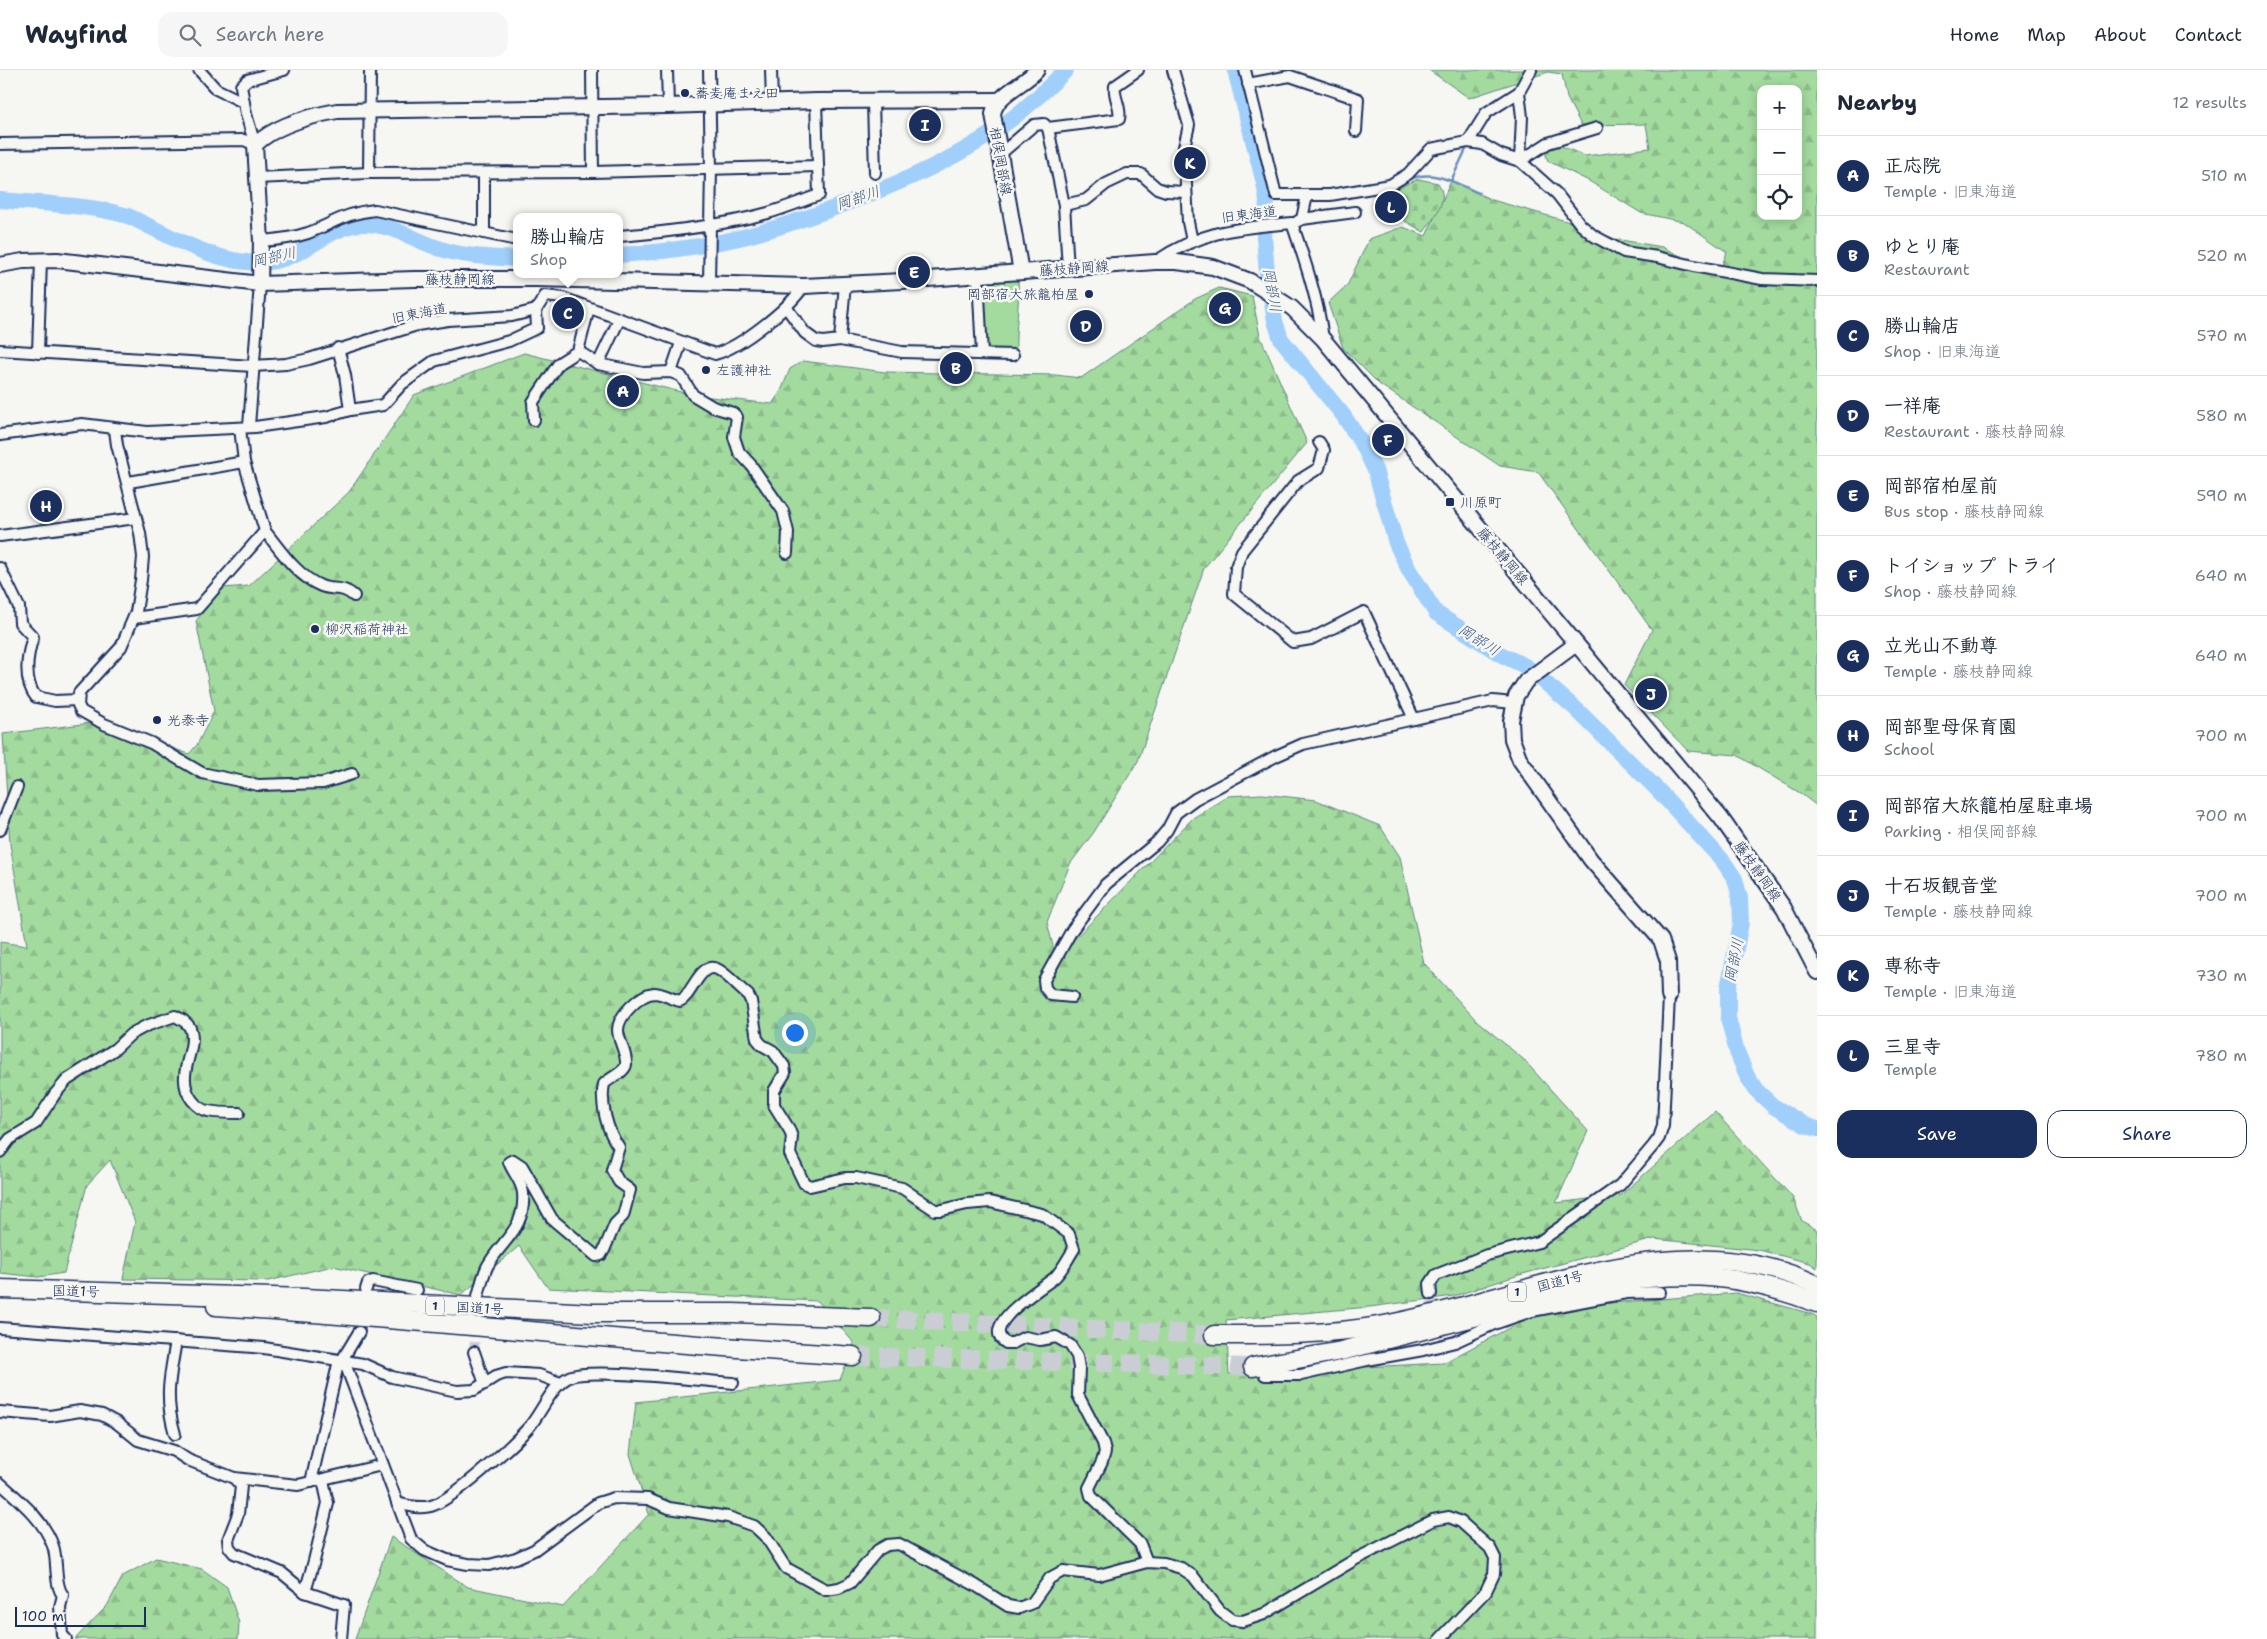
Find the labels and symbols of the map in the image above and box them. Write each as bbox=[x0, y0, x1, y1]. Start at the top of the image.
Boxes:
place label: 蕎麦庵まえ田 bbox=[695, 84, 779, 102]
marker: 蕎麦庵まえ田 bbox=[679, 87, 691, 99]
pin: I bbox=[909, 106, 941, 144]
street label: 相俣岡部線 bbox=[986, 125, 1016, 197]
pin: K bbox=[1174, 144, 1206, 182]
water label: 岡部川 bbox=[833, 181, 883, 215]
pin: L bbox=[1375, 188, 1407, 226]
street label: 旧東海道 bbox=[1220, 202, 1278, 226]
water label: 岡部川 bbox=[250, 242, 298, 272]
pin: E bbox=[898, 253, 930, 291]
street label: 藤枝静岡線 bbox=[1038, 257, 1110, 279]
water label: 岡部川 bbox=[1258, 266, 1286, 314]
street label: 藤枝静岡線 bbox=[425, 270, 495, 288]
place label: 岡部宿大旅籠柏屋 bbox=[967, 285, 1079, 303]
marker: 岡部宿大旅籠柏屋 bbox=[1083, 288, 1095, 300]
pin: G bbox=[1209, 289, 1241, 327]
pin: C bbox=[552, 294, 584, 332]
street label: 旧東海道 bbox=[390, 299, 448, 327]
pin: D bbox=[1070, 307, 1102, 345]
pin: B bbox=[940, 349, 972, 387]
place label: 左護神社 bbox=[716, 361, 772, 379]
marker: 左護神社 bbox=[700, 364, 712, 376]
pin: A bbox=[607, 372, 639, 410]
pin: F bbox=[1372, 421, 1404, 459]
pin: H bbox=[30, 487, 62, 525]
place label: 川原町 bbox=[1460, 493, 1502, 511]
marker: 川原町 bbox=[1444, 496, 1456, 508]
street label: 藤枝静岡線 bbox=[1474, 523, 1532, 589]
place label: 柳沢稲荷神社 bbox=[325, 620, 409, 638]
water label: 岡部川 bbox=[1455, 620, 1503, 660]
marker: 柳沢稲荷神社 bbox=[309, 623, 321, 635]
pin: J bbox=[1635, 675, 1667, 713]
place label: 光泰寺 bbox=[167, 711, 209, 729]
marker: 光泰寺 bbox=[151, 714, 163, 726]
street label: 藤枝静岡線 bbox=[1731, 837, 1785, 905]
water label: 岡部川 bbox=[1720, 936, 1748, 984]
your location bbox=[782, 1020, 808, 1046]
street label: 国道1号 bbox=[1535, 1266, 1585, 1296]
street label: 国道1号 bbox=[52, 1282, 100, 1300]
road number: 1 bbox=[1508, 1282, 1526, 1302]
road number: 1 bbox=[426, 1296, 444, 1316]
street label: 国道1号 bbox=[456, 1298, 504, 1318]
scale bar bbox=[15, 1604, 146, 1627]

